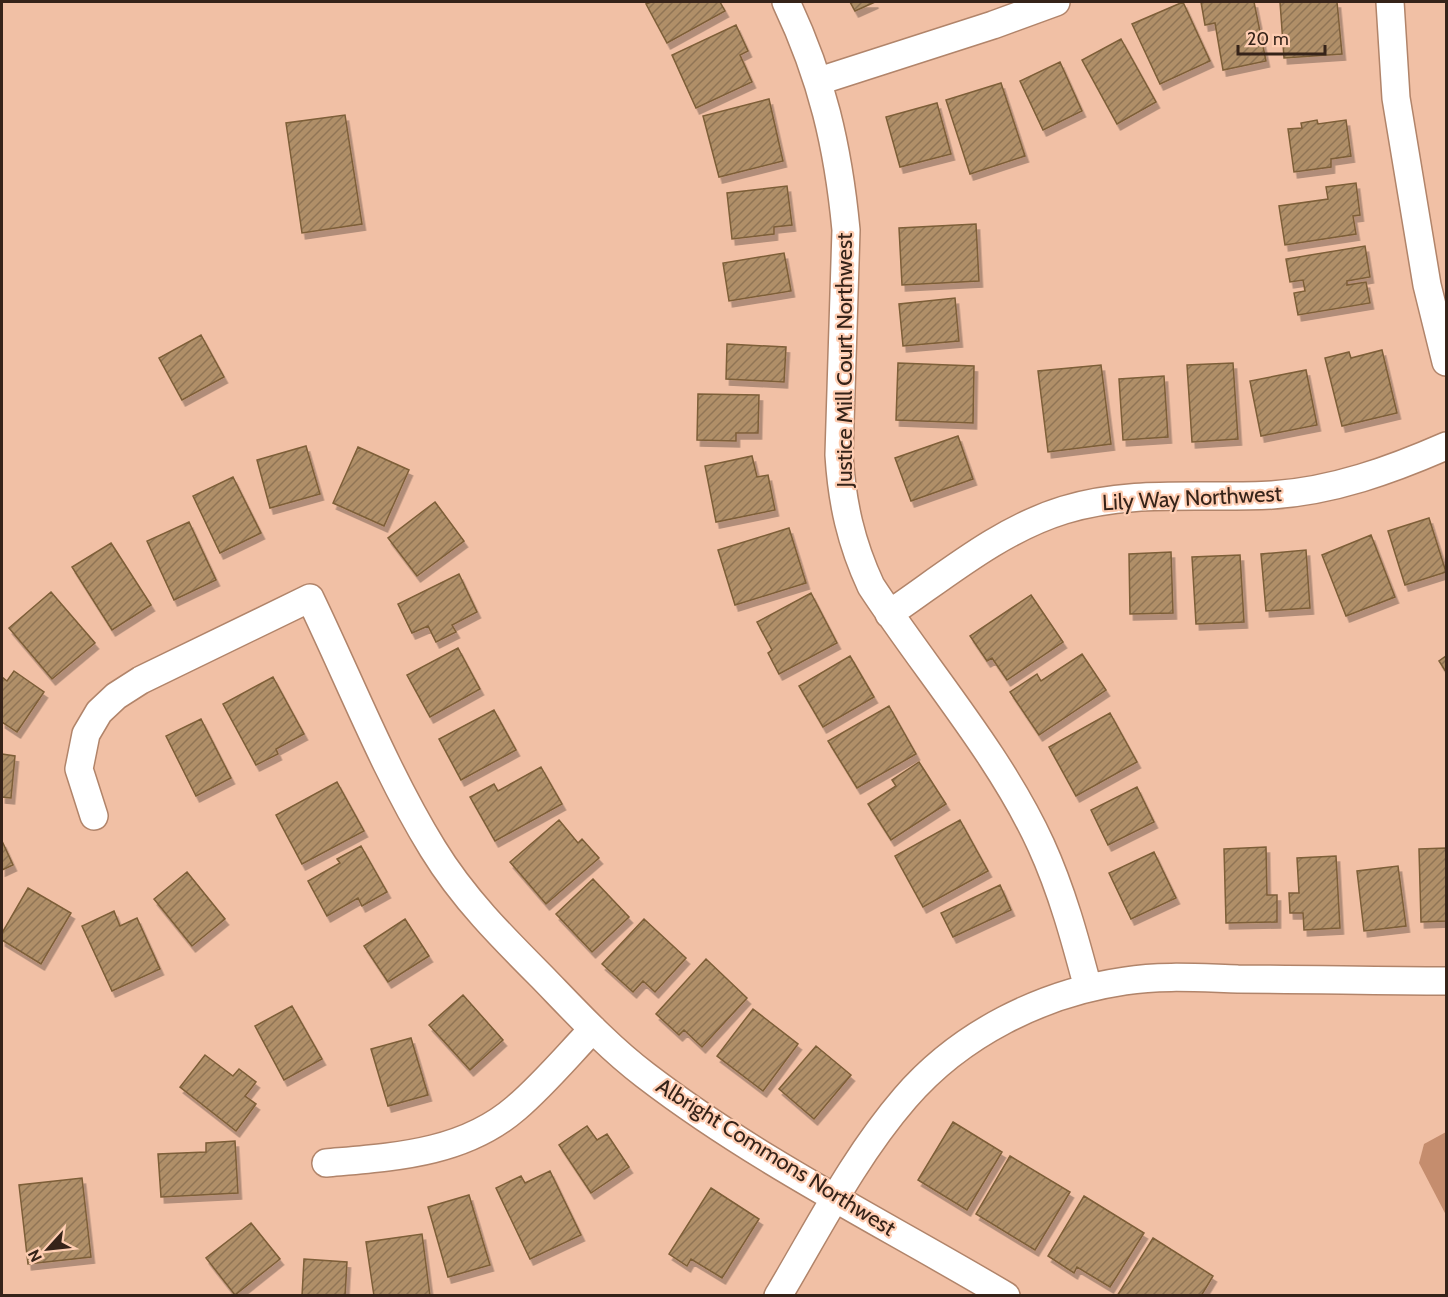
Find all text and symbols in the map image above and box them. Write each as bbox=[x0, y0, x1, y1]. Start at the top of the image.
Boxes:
scale bar bbox=[1238, 18, 1325, 56]
text: 20 m bbox=[1247, 28, 1289, 50]
street label: Justice Mill Court Northwest bbox=[831, 232, 858, 488]
street label: Lily Way Northwest bbox=[1101, 480, 1283, 516]
street label: Albright Commons Northwest bbox=[651, 1072, 901, 1242]
north arrow bbox=[18, 1219, 78, 1279]
text: N bbox=[24, 1246, 46, 1265]

